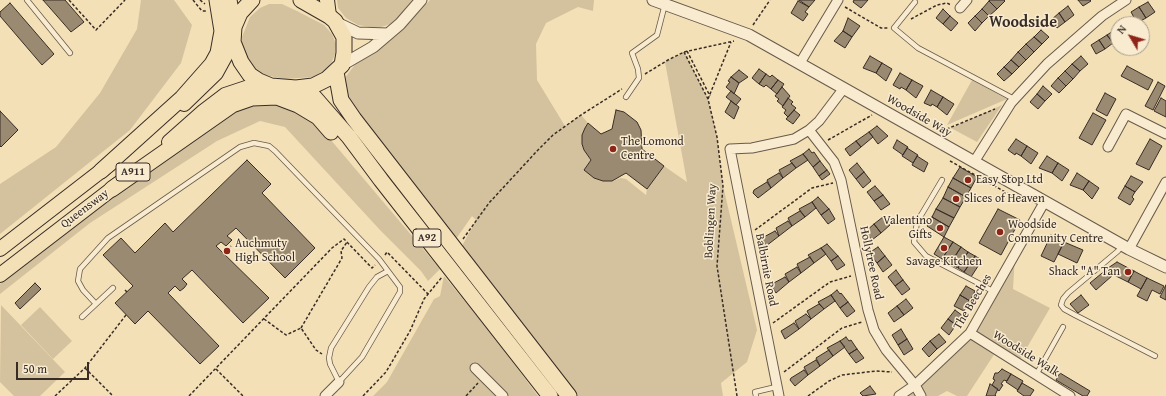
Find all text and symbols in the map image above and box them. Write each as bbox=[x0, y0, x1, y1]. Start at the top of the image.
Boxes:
district label: Woodside bbox=[989, 13, 1057, 33]
north arrow bbox=[1110, 16, 1150, 56]
text: N bbox=[1113, 21, 1130, 37]
street label: Woodside Way bbox=[884, 92, 954, 140]
place label: The Lomond Centre bbox=[621, 135, 684, 163]
marker: The Lomond Centre bbox=[608, 144, 618, 154]
road number: A911 bbox=[116, 163, 150, 181]
place label: Easy Stop Ltd bbox=[976, 173, 1043, 187]
marker: Easy Stop Ltd bbox=[963, 175, 973, 185]
street label: Boblingen Way bbox=[702, 183, 720, 259]
street label: Queensway bbox=[58, 186, 112, 232]
place label: Slices of Heaven bbox=[964, 192, 1045, 206]
marker: Slices of Heaven bbox=[951, 194, 961, 204]
place label: Valentino Gifts bbox=[883, 214, 932, 242]
place label: Woodside Community Centre bbox=[1008, 218, 1103, 246]
marker: Valentino Gifts bbox=[935, 223, 945, 233]
street label: Hollytree Road bbox=[856, 225, 886, 301]
marker: Woodside Community Centre bbox=[995, 227, 1005, 237]
road number: A92 bbox=[413, 229, 441, 247]
street label: Balbirnie Road bbox=[752, 232, 780, 308]
place label: Auchmuty High School bbox=[235, 237, 295, 265]
marker: Savage Kitchen bbox=[939, 243, 949, 253]
marker: Auchmuty High School bbox=[222, 246, 232, 256]
place label: Savage Kitchen bbox=[906, 255, 982, 269]
place label: Shack "A" Tan bbox=[1049, 265, 1120, 279]
marker: Shack "A" Tan bbox=[1123, 267, 1133, 277]
street label: The Beeches bbox=[951, 272, 995, 332]
street label: Woodside Walk bbox=[990, 328, 1062, 380]
scale bar bbox=[18, 354, 91, 380]
text: 50 m bbox=[23, 360, 47, 377]

